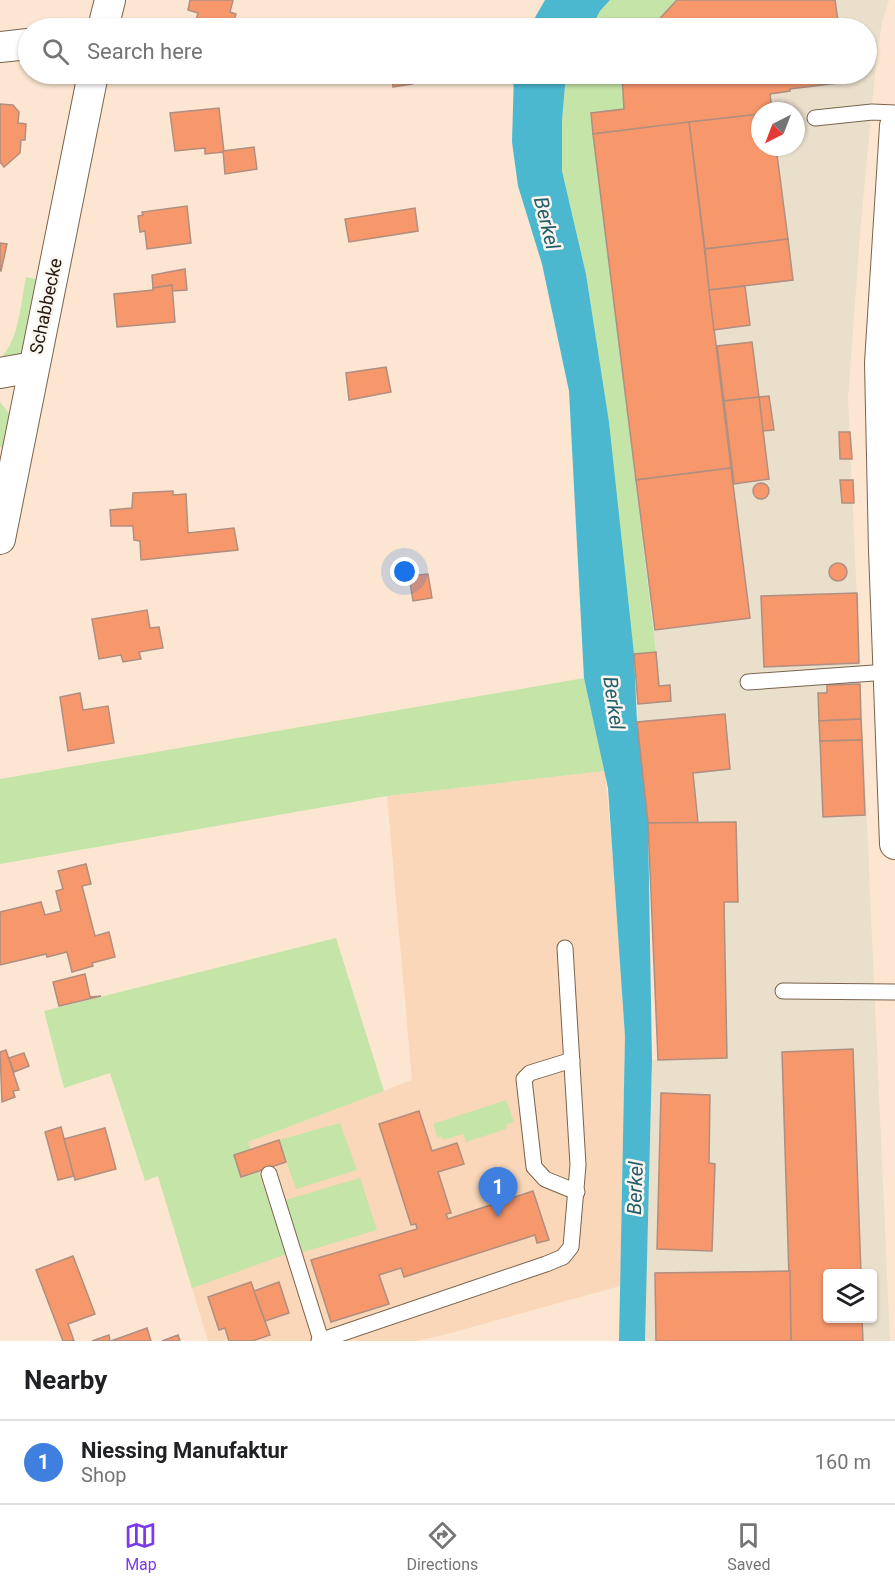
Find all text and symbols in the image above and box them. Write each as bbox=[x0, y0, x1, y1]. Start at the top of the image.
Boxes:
search box bbox=[18, 18, 877, 84]
icon: search bbox=[39, 35, 72, 68]
text: Search here bbox=[87, 39, 203, 64]
north arrow bbox=[751, 102, 805, 156]
water label: Berkel bbox=[529, 194, 565, 252]
street label: Schabbecke bbox=[25, 256, 66, 356]
your location bbox=[390, 557, 419, 586]
water label: Berkel bbox=[598, 675, 630, 731]
water label: Berkel bbox=[622, 1161, 648, 1215]
pin: 1 bbox=[478, 1168, 518, 1217]
map controls bbox=[823, 1269, 877, 1323]
button: layers bbox=[823, 1269, 877, 1323]
text: Nearby bbox=[24, 1365, 107, 1395]
text: Niessing Manufaktur bbox=[81, 1438, 288, 1463]
text: 1 bbox=[38, 1450, 49, 1474]
text: 160 m bbox=[815, 1450, 871, 1474]
text: Shop bbox=[81, 1463, 127, 1487]
tab: Map bbox=[124, 1519, 157, 1574]
tab: Directions bbox=[406, 1519, 478, 1574]
tab: Saved bbox=[727, 1519, 771, 1574]

